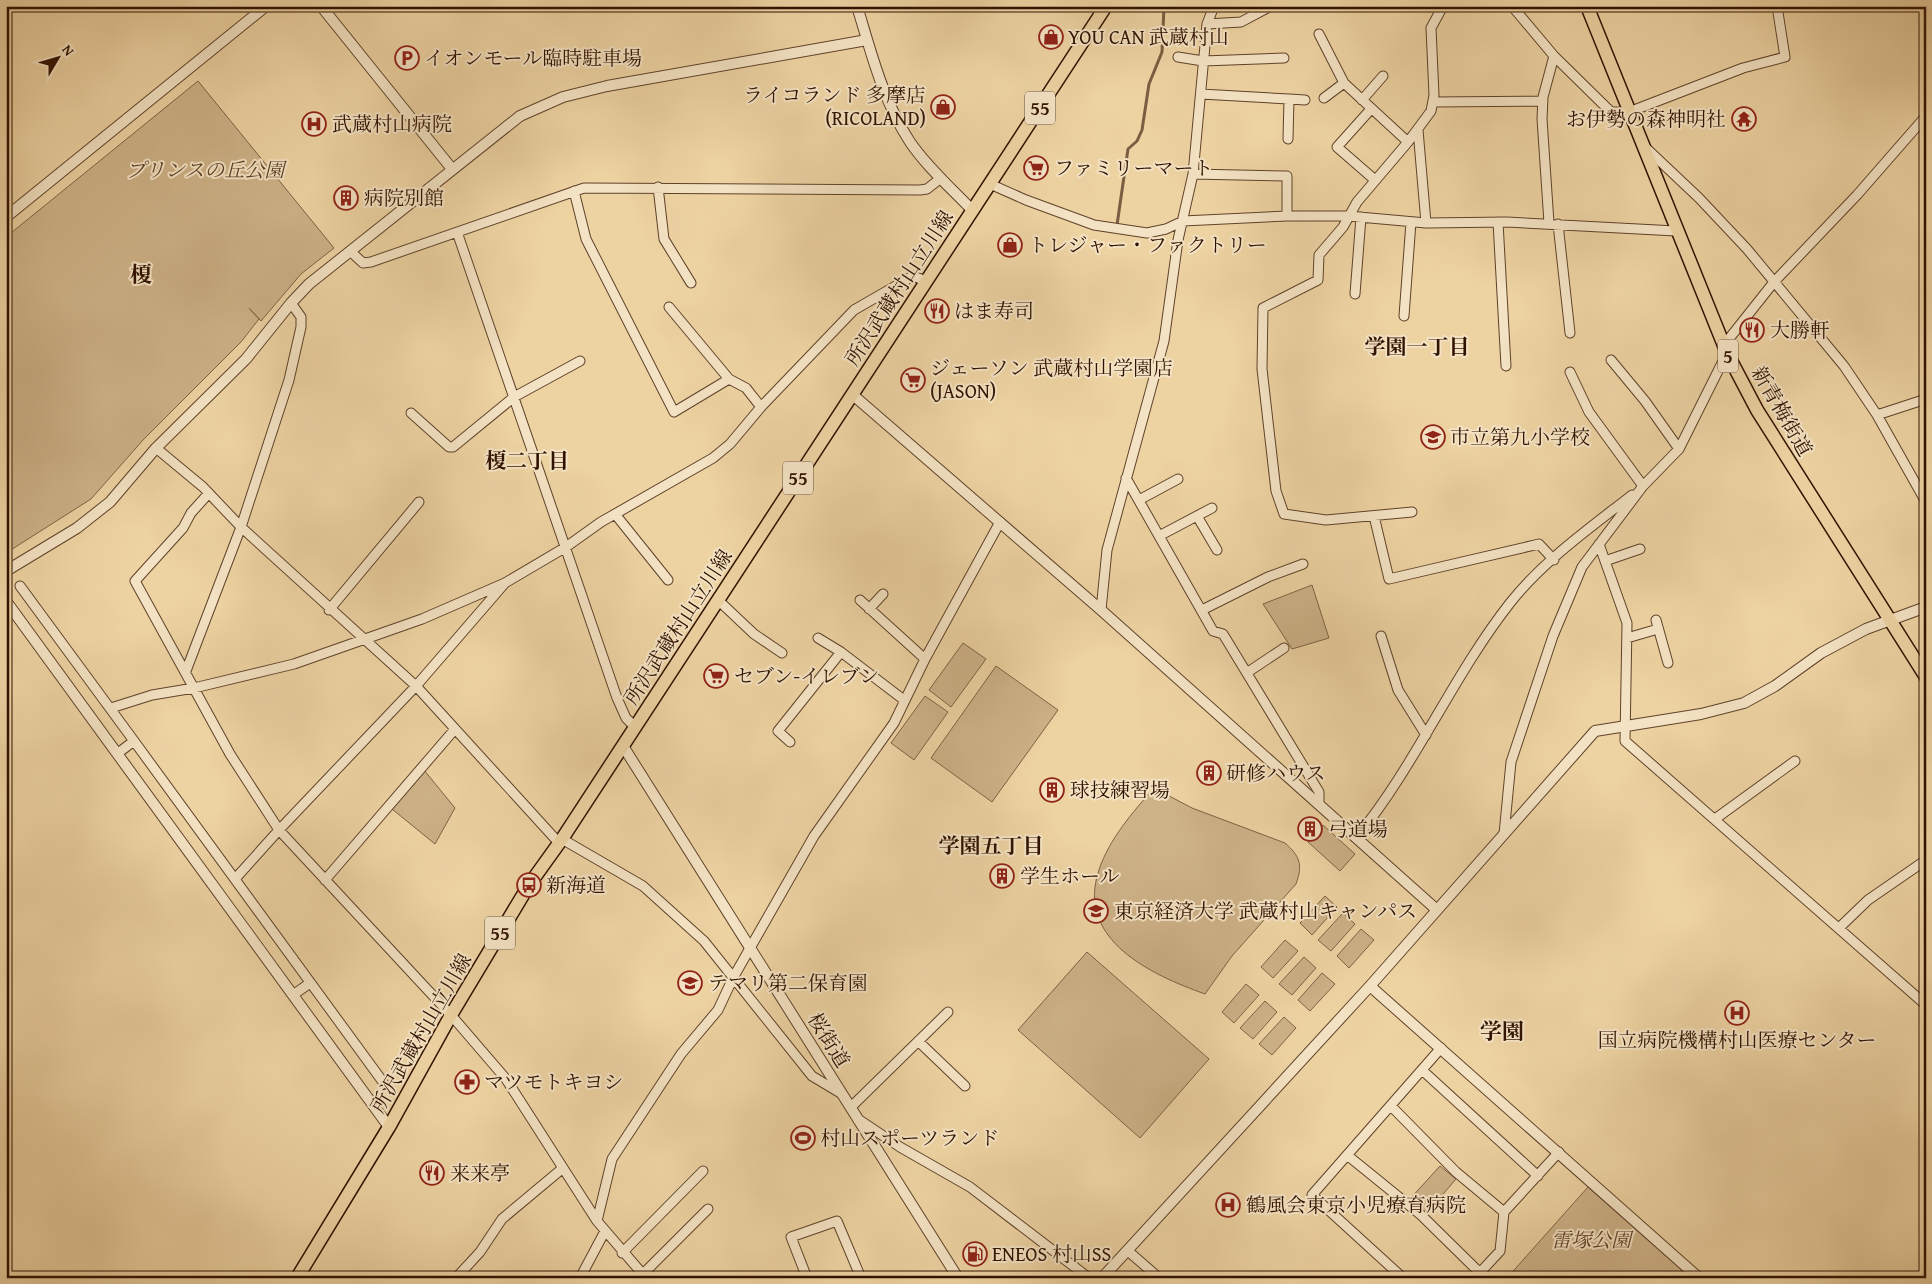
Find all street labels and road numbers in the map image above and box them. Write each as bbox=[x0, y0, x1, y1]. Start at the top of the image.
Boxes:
road number: 55 bbox=[1025, 92, 1055, 125]
street label: 所沢武蔵村山立川線 bbox=[837, 204, 960, 371]
road number: 5 bbox=[1718, 340, 1738, 372]
street label: 新青梅街道 bbox=[1745, 360, 1820, 461]
road number: 55 bbox=[783, 462, 813, 494]
street label: 所沢武蔵村山立川線 bbox=[616, 543, 739, 710]
road number: 55 bbox=[485, 916, 515, 950]
street label: 所沢武蔵村山立川線 bbox=[363, 948, 478, 1118]
street label: 桜街道 bbox=[801, 1007, 858, 1073]

